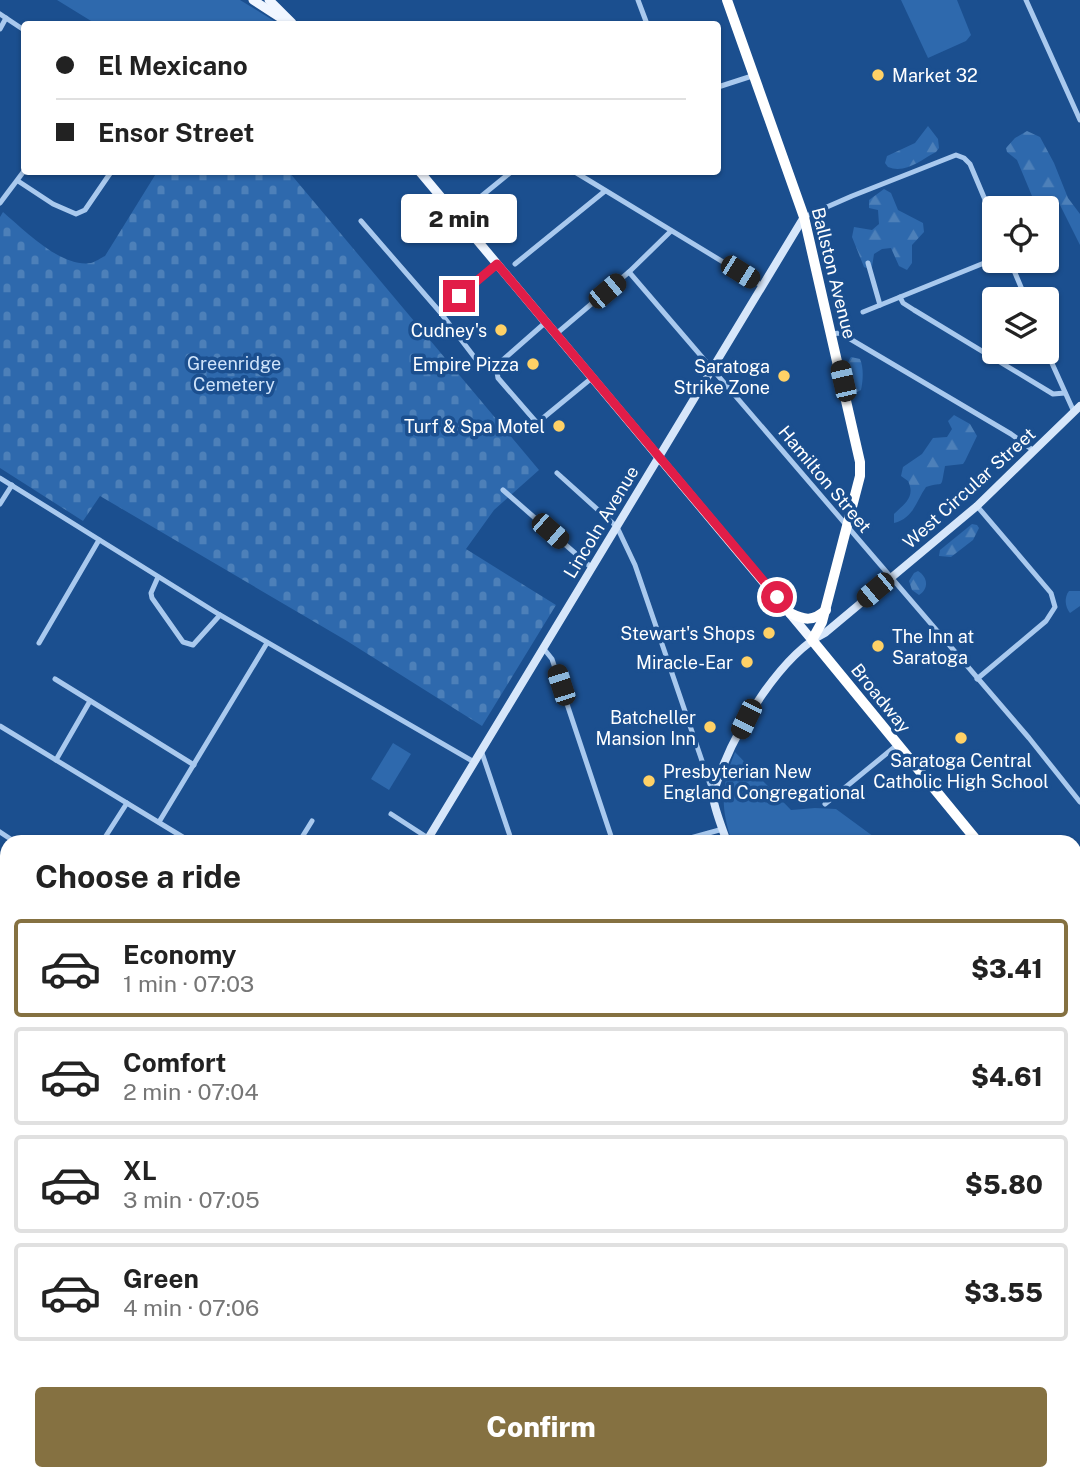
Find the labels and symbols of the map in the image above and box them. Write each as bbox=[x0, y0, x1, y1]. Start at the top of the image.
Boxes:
place label: Market 32 bbox=[892, 65, 978, 86]
marker: Market 32 bbox=[870, 67, 886, 83]
callout: 2 min bbox=[401, 194, 517, 244]
street label: Ballston Avenue bbox=[808, 205, 860, 341]
car bbox=[717, 252, 764, 292]
car bbox=[585, 269, 630, 313]
route end bbox=[443, 280, 475, 312]
place label: Cudney's bbox=[411, 320, 487, 341]
marker: Cudney's bbox=[493, 322, 509, 338]
park label: Greenridge Cemetery bbox=[187, 353, 281, 395]
place label: Empire Pizza bbox=[412, 354, 519, 375]
marker: Empire Pizza bbox=[525, 356, 541, 372]
place label: Saratoga Strike Zone bbox=[674, 356, 770, 398]
car bbox=[829, 358, 858, 404]
marker: Saratoga Strike Zone bbox=[776, 368, 792, 384]
place label: Turf & Spa Motel bbox=[404, 416, 545, 437]
marker: Turf & Spa Motel bbox=[551, 418, 567, 434]
street label: Hamilton Street bbox=[774, 421, 876, 537]
street label: West Circular Street bbox=[899, 423, 1039, 553]
street label: Lincoln Avenue bbox=[559, 462, 643, 582]
car bbox=[528, 509, 573, 553]
car bbox=[853, 568, 898, 612]
route start bbox=[761, 581, 793, 613]
place label: Stewart's Shops bbox=[620, 623, 755, 644]
marker: Stewart's Shops bbox=[761, 625, 777, 641]
place label: The Inn at Saratoga bbox=[892, 626, 974, 668]
marker: The Inn at Saratoga bbox=[870, 638, 886, 654]
place label: Miracle-Ear bbox=[636, 652, 733, 673]
marker: Miracle-Ear bbox=[739, 654, 755, 670]
street label: Broadway bbox=[847, 659, 915, 737]
car bbox=[545, 662, 578, 708]
car bbox=[728, 696, 765, 742]
place label: Batcheller Mansion Inn bbox=[596, 707, 696, 749]
marker: Batcheller Mansion Inn bbox=[702, 719, 718, 735]
marker: Saratoga Central Catholic High School bbox=[953, 730, 969, 746]
place label: Saratoga Central Catholic High School bbox=[873, 750, 1049, 792]
place label: Presbyterian New England Congregational bbox=[663, 761, 865, 803]
marker: Presbyterian New England Congregational bbox=[641, 773, 657, 789]

